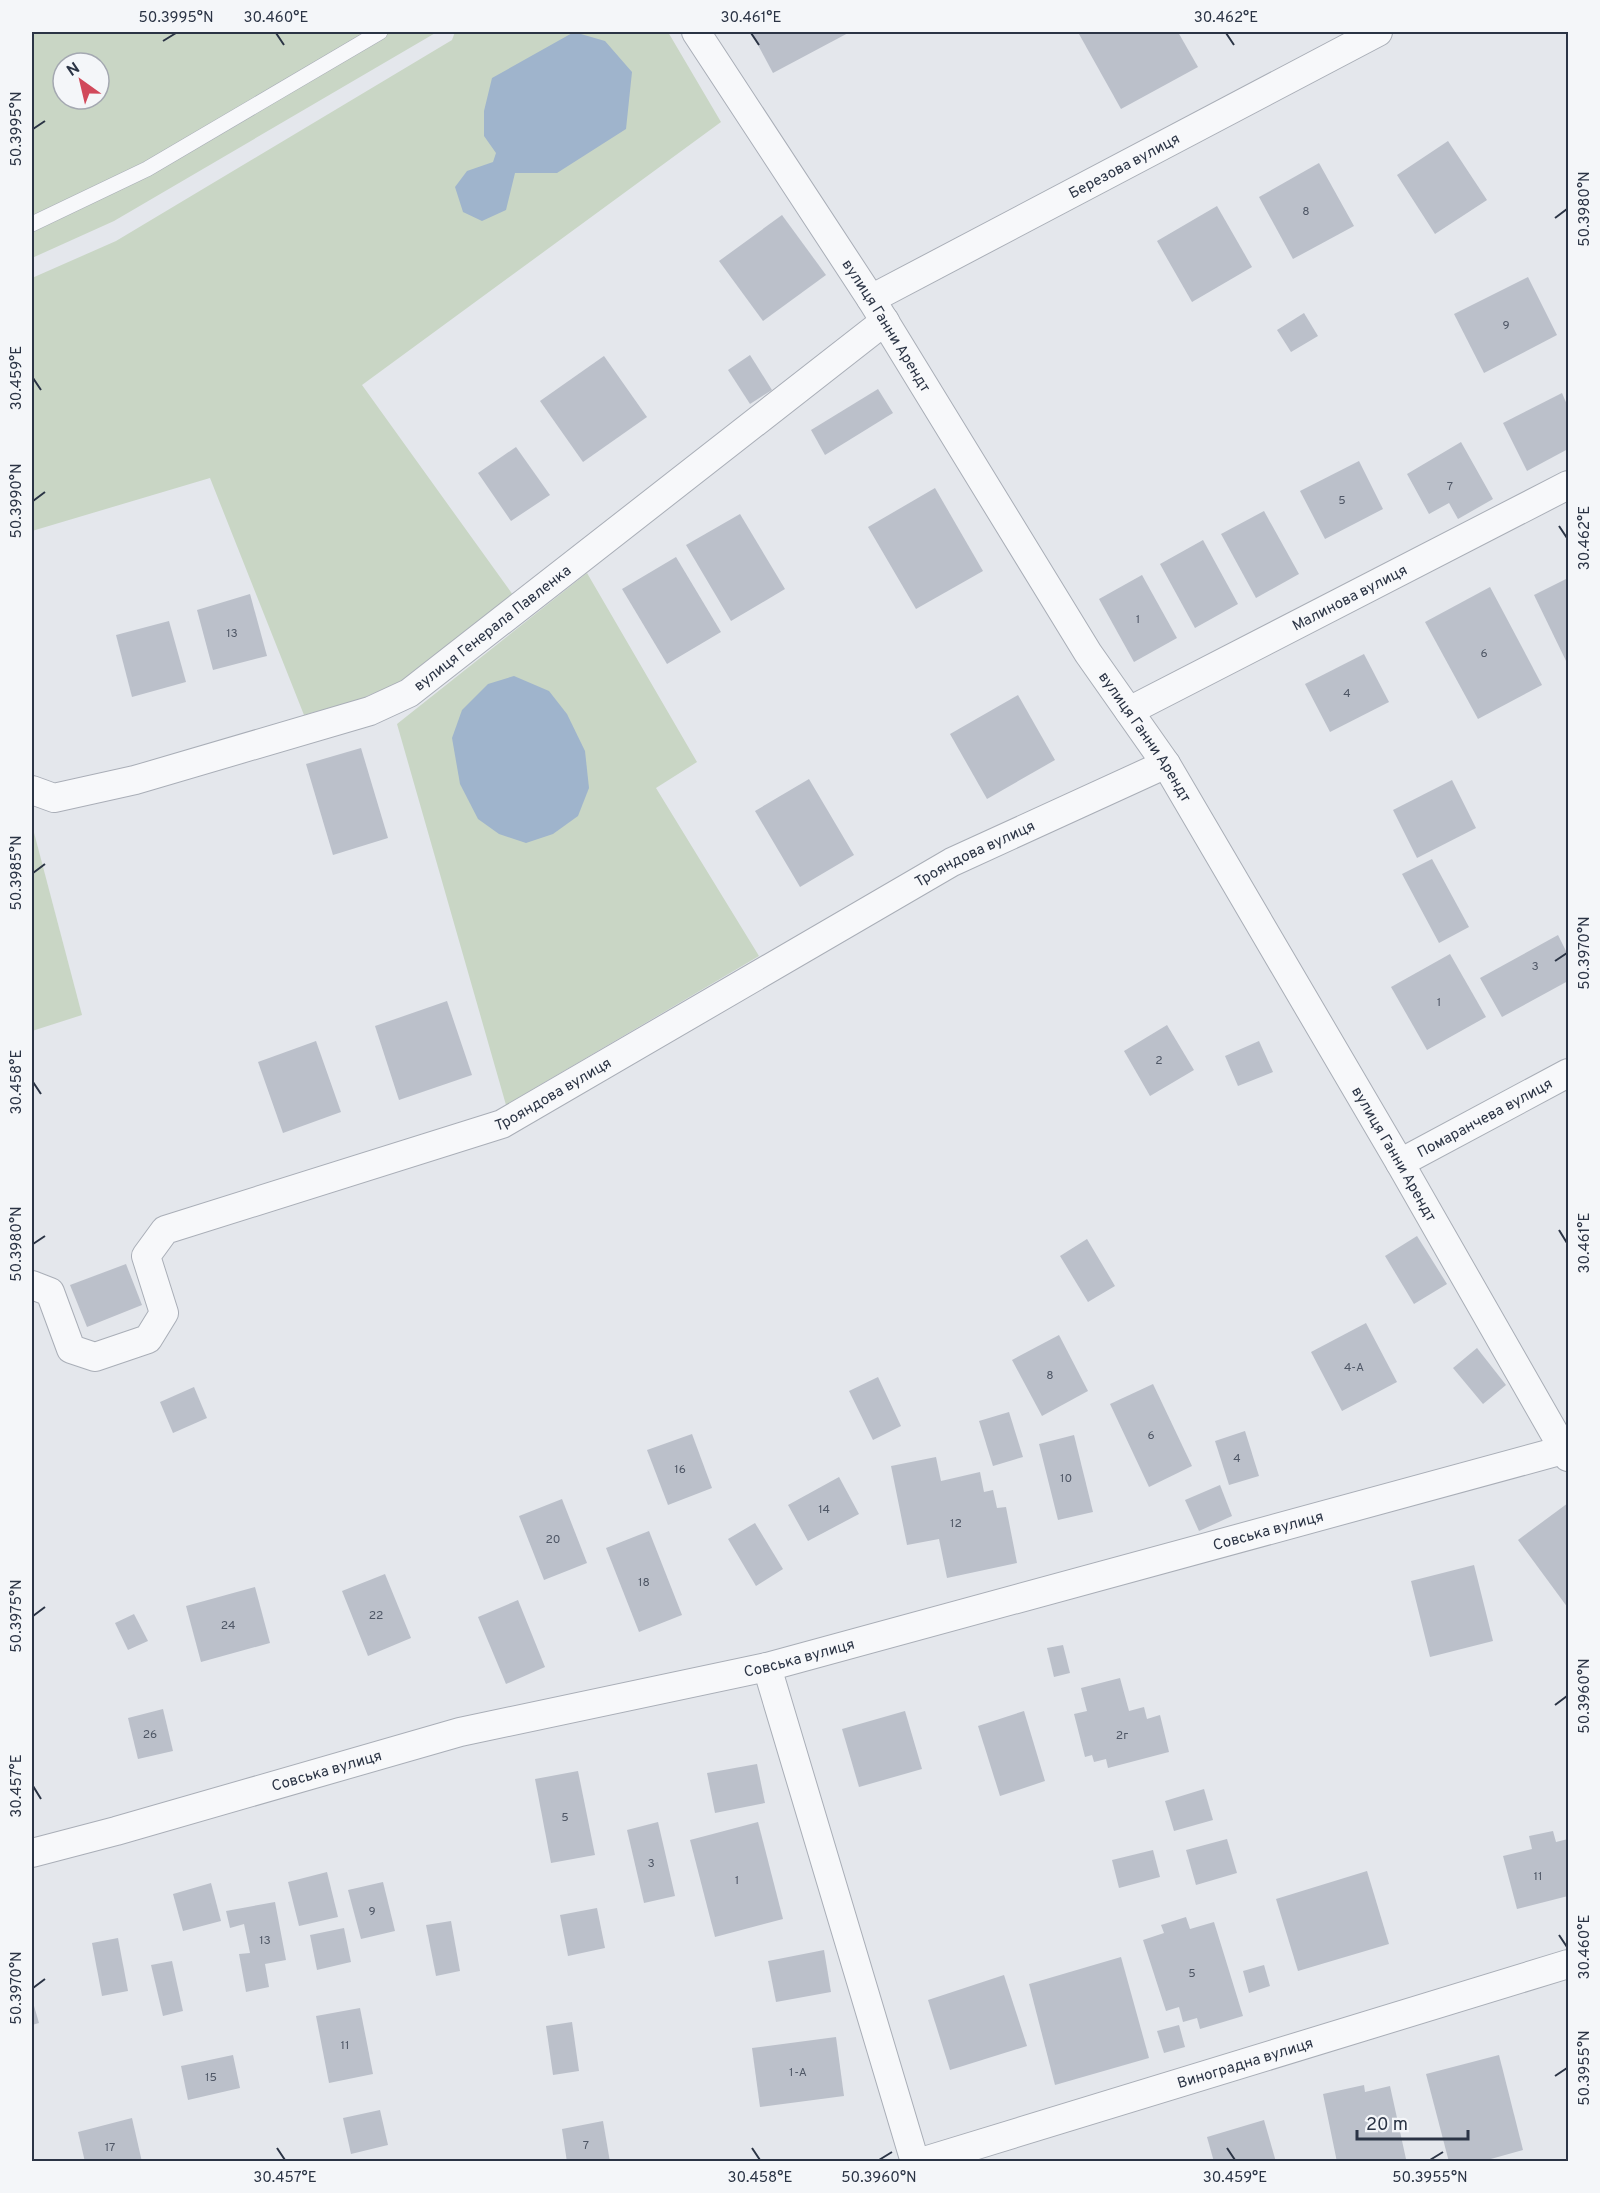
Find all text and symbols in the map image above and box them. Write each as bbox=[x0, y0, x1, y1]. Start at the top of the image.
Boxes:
text: 50.3995°N bbox=[139, 9, 214, 28]
text: 30.460°E bbox=[244, 9, 308, 28]
text: 30.461°E bbox=[721, 9, 781, 28]
text: 30.462°E bbox=[1194, 9, 1258, 28]
north arrow bbox=[51, 51, 111, 111]
text: N bbox=[63, 59, 84, 82]
text: 50.3995°N bbox=[8, 92, 27, 167]
street label: Березова вулиця bbox=[1066, 130, 1184, 204]
text: 50.3980°N bbox=[1576, 171, 1595, 247]
house number: 8 bbox=[1302, 204, 1310, 220]
street label: вулиця Ганни Арендт bbox=[837, 256, 934, 396]
house number: 9 bbox=[1502, 318, 1510, 334]
text: 30.459°E bbox=[8, 346, 27, 410]
text: 50.3990°N bbox=[8, 463, 27, 539]
house number: 7 bbox=[1447, 479, 1453, 495]
house number: 5 bbox=[1338, 493, 1346, 509]
text: 30.462°E bbox=[1576, 506, 1595, 570]
street label: Малинова вулиця bbox=[1289, 561, 1411, 636]
street label: вулиця Генерала Павленка bbox=[411, 562, 576, 696]
house number: 1 bbox=[1136, 612, 1140, 628]
house number: 13 bbox=[226, 626, 238, 642]
house number: 6 bbox=[1480, 646, 1488, 662]
street label: вулиця Ганни Арендт bbox=[1093, 669, 1194, 806]
house number: 4 bbox=[1343, 686, 1351, 702]
street label: Трояндова вулиця bbox=[912, 817, 1038, 893]
text: 50.3985°N bbox=[8, 835, 27, 911]
text: 50.3970°N bbox=[1576, 916, 1595, 990]
house number: 3 bbox=[1531, 959, 1539, 975]
house number: 1 bbox=[1437, 995, 1441, 1011]
text: 30.458°E bbox=[8, 1050, 27, 1114]
house number: 2 bbox=[1155, 1053, 1163, 1069]
street label: Трояндова вулиця bbox=[493, 1054, 615, 1137]
street label: Помаранчева вулиця bbox=[1414, 1075, 1556, 1163]
street label: вулиця Ганни Арендт bbox=[1346, 1084, 1440, 1226]
text: 50.3980°N bbox=[8, 1206, 27, 1282]
text: 30.461°E bbox=[1576, 1213, 1595, 1273]
house number: 4-А bbox=[1344, 1360, 1364, 1376]
house number: 8 bbox=[1046, 1368, 1054, 1384]
house number: 6 bbox=[1147, 1428, 1155, 1444]
house number: 4 bbox=[1233, 1451, 1241, 1467]
house number: 16 bbox=[674, 1462, 686, 1478]
house number: 10 bbox=[1060, 1471, 1072, 1487]
house number: 14 bbox=[818, 1502, 830, 1518]
street label: Совська вулиця bbox=[1211, 1508, 1326, 1556]
house number: 12 bbox=[950, 1516, 962, 1532]
house number: 20 bbox=[545, 1532, 561, 1548]
house number: 18 bbox=[638, 1575, 650, 1591]
text: 50.3975°N bbox=[8, 1579, 27, 1653]
house number: 22 bbox=[369, 1608, 383, 1624]
house number: 24 bbox=[221, 1618, 235, 1634]
street label: Совська вулиця bbox=[742, 1636, 857, 1683]
text: 50.3960°N bbox=[1576, 1658, 1595, 1734]
house number: 26 bbox=[143, 1727, 157, 1743]
house number: 2г bbox=[1116, 1728, 1128, 1744]
street label: Совська вулиця bbox=[270, 1747, 384, 1797]
text: 30.457°E bbox=[8, 1754, 27, 1818]
house number: 5 bbox=[561, 1810, 569, 1826]
house number: 3 bbox=[647, 1856, 655, 1872]
house number: 11 bbox=[1534, 1869, 1542, 1885]
house number: 1 bbox=[735, 1873, 739, 1889]
house number: 9 bbox=[368, 1904, 376, 1920]
text: 30.460°E bbox=[1576, 1915, 1595, 1979]
house number: 13 bbox=[259, 1933, 271, 1949]
text: 50.3970°N bbox=[8, 1951, 27, 2025]
house number: 5 bbox=[1188, 1966, 1196, 1982]
text: 50.3955°N bbox=[1576, 2030, 1595, 2106]
street label: Виноградна вулиця bbox=[1175, 2034, 1316, 2094]
house number: 11 bbox=[341, 2038, 349, 2054]
house number: 1-А bbox=[789, 2065, 807, 2081]
house number: 15 bbox=[205, 2070, 217, 2086]
scale bar bbox=[1357, 2103, 1468, 2141]
text: 20 m bbox=[1366, 2114, 1408, 2137]
house number: 7 bbox=[583, 2138, 589, 2154]
house number: 17 bbox=[105, 2140, 115, 2156]
text: 30.457°E bbox=[253, 2169, 317, 2188]
text: 30.458°E bbox=[728, 2169, 792, 2188]
text: 50.3960°N bbox=[841, 2169, 917, 2188]
text: 30.459°E bbox=[1203, 2169, 1267, 2188]
text: 50.3955°N bbox=[1392, 2169, 1468, 2188]

